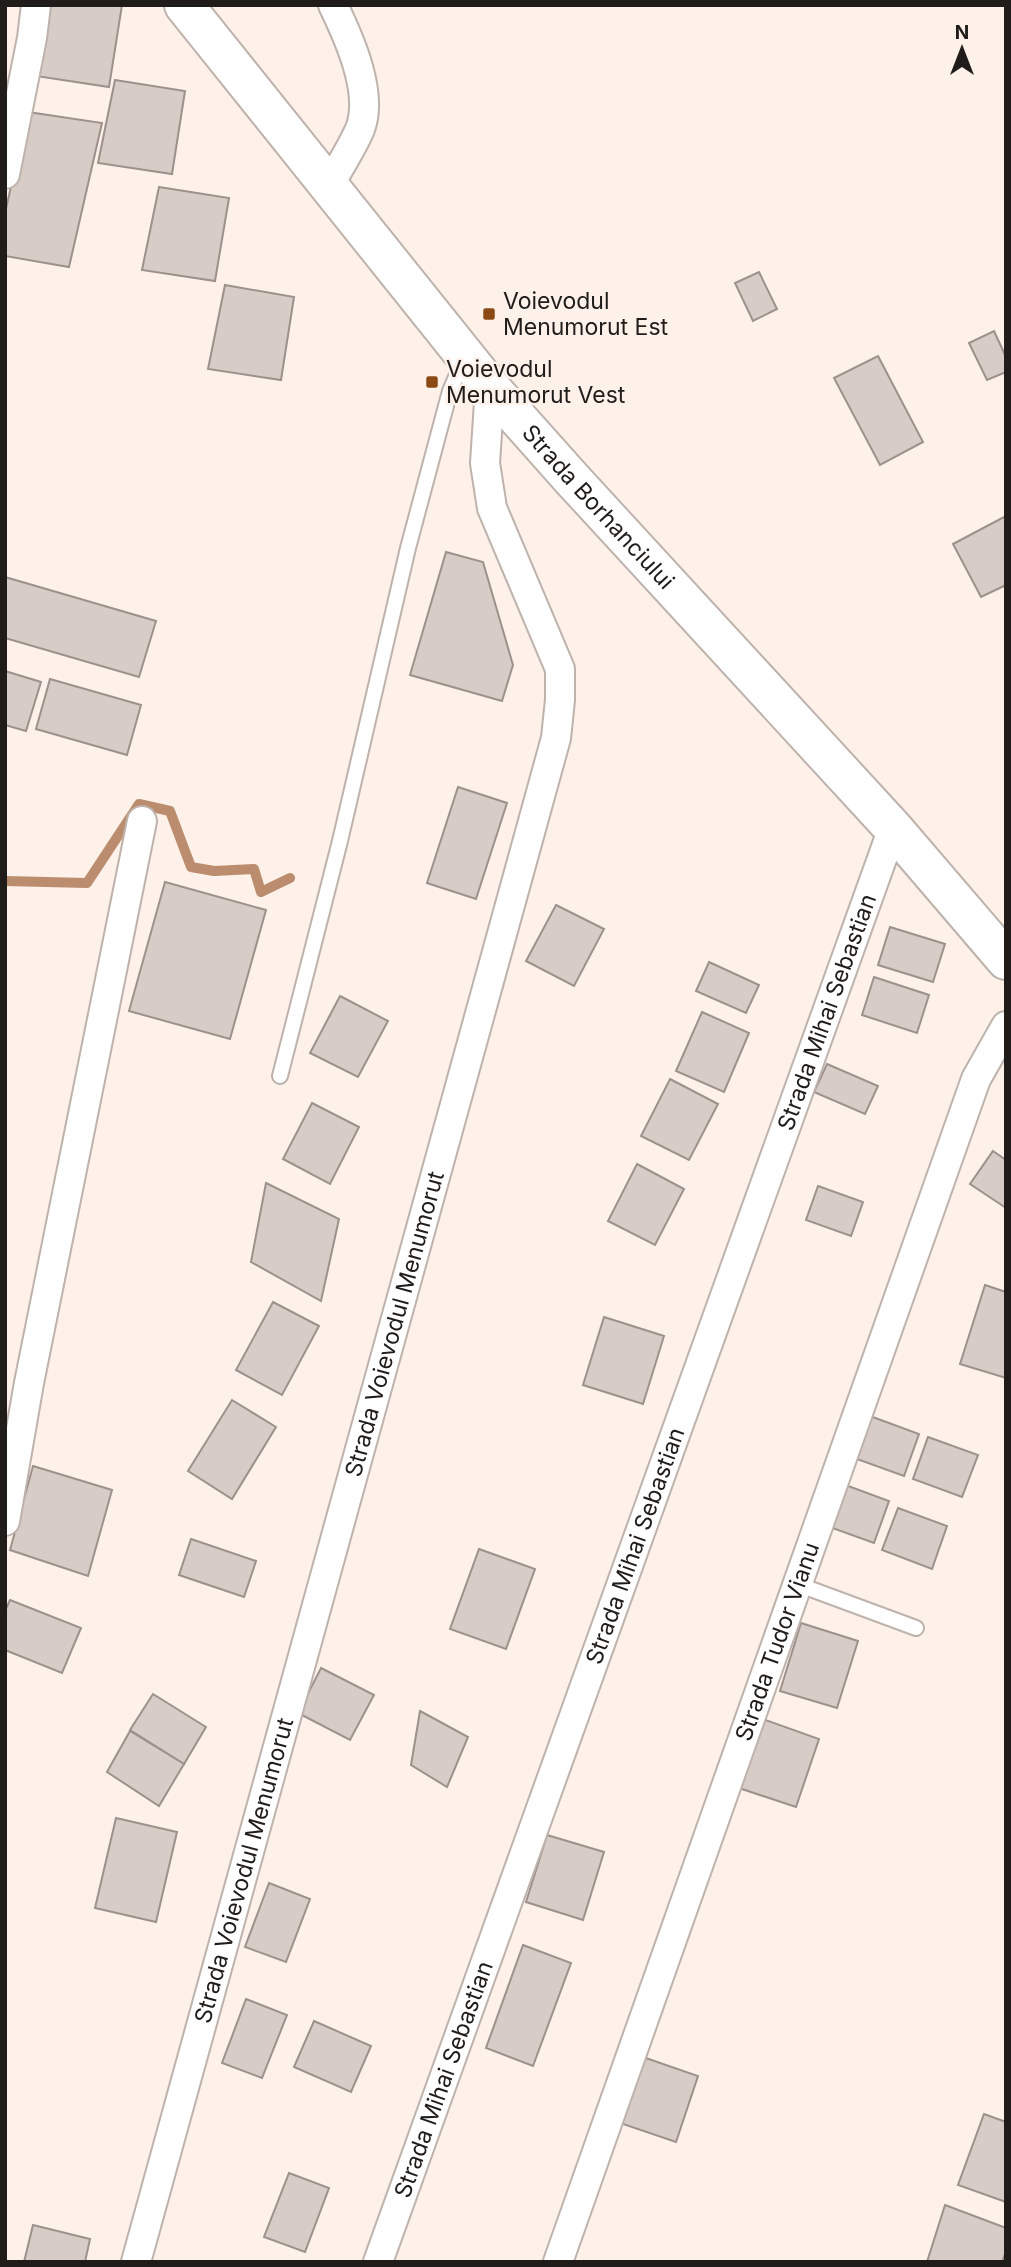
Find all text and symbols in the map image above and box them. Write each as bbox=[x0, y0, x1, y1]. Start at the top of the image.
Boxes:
north arrow bbox=[927, 14, 997, 84]
text: N bbox=[955, 21, 969, 44]
place label: Voievodul Menumorut Est bbox=[503, 287, 669, 341]
marker: Voievodul Menumorut Est bbox=[481, 306, 497, 322]
place label: Voievodul Menumorut Vest bbox=[446, 355, 626, 409]
marker: Voievodul Menumorut Vest bbox=[424, 374, 440, 390]
street label: Strada Borhanciului bbox=[516, 419, 680, 595]
street label: Strada Mihai Sebastian bbox=[772, 890, 882, 1134]
street label: Strada Voievodul Menumorut bbox=[339, 1168, 450, 1480]
street label: Strada Mihai Sebastian bbox=[580, 1424, 691, 1668]
street label: Strada Tudor Vianu bbox=[729, 1539, 825, 1745]
street label: Strada Voievodul Menumorut bbox=[188, 1714, 299, 2026]
street label: Strada Mihai Sebastian bbox=[388, 1957, 499, 2202]

